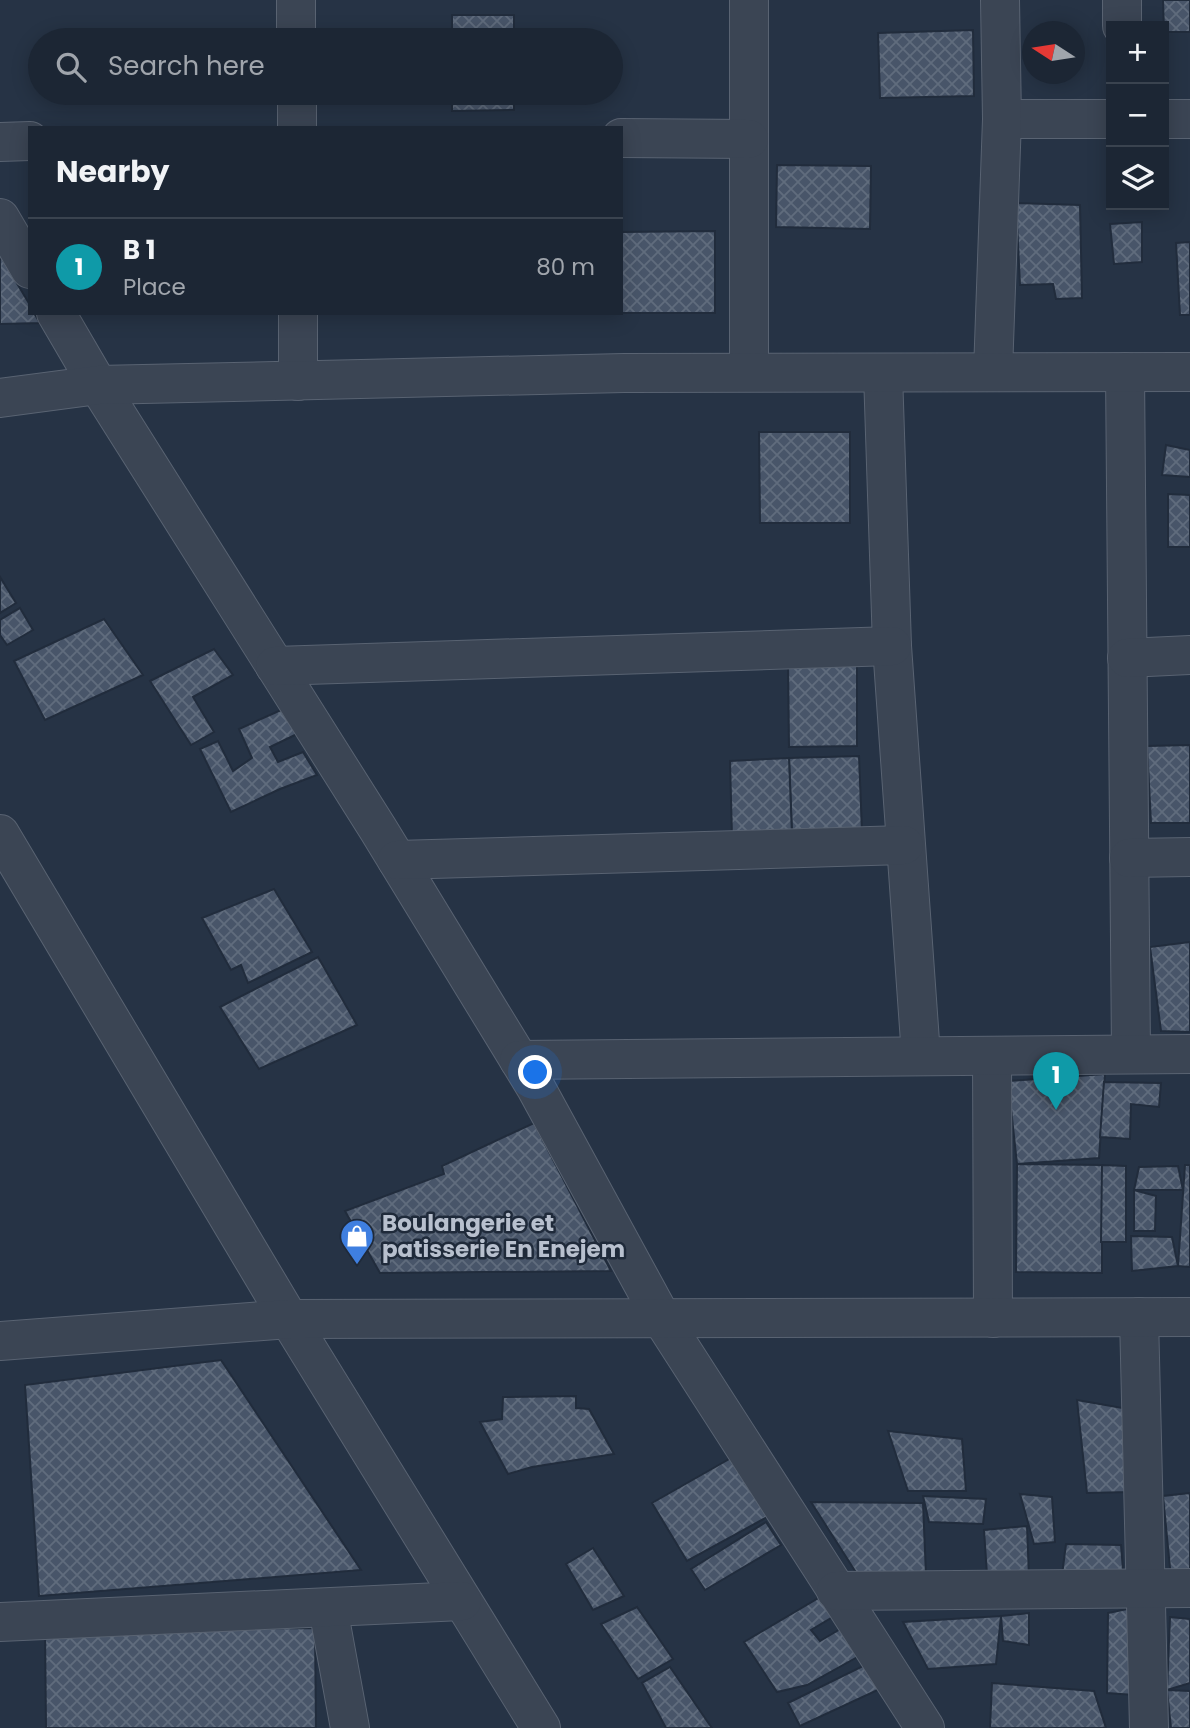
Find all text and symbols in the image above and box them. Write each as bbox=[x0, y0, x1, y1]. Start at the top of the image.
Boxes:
north arrow bbox=[1022, 21, 1085, 84]
map controls bbox=[1106, 21, 1169, 210]
button: + bbox=[1106, 21, 1169, 84]
search box bbox=[28, 28, 623, 105]
icon: search bbox=[52, 48, 90, 86]
text: Search here bbox=[108, 48, 265, 84]
button: − bbox=[1106, 84, 1169, 147]
button: layers bbox=[1106, 147, 1169, 210]
text: Nearby bbox=[56, 150, 170, 193]
text: B 1 bbox=[123, 232, 155, 268]
text: 1 bbox=[75, 251, 83, 283]
text: 80 m bbox=[536, 251, 595, 283]
text: Place bbox=[123, 271, 186, 303]
pin: 1 bbox=[1033, 1052, 1079, 1110]
your location bbox=[518, 1055, 552, 1089]
place label: Boulangerie et patisserie En Enejem bbox=[382, 1207, 625, 1265]
shop icon: Boulangerie et patisserie En Enejem bbox=[338, 1217, 376, 1266]

